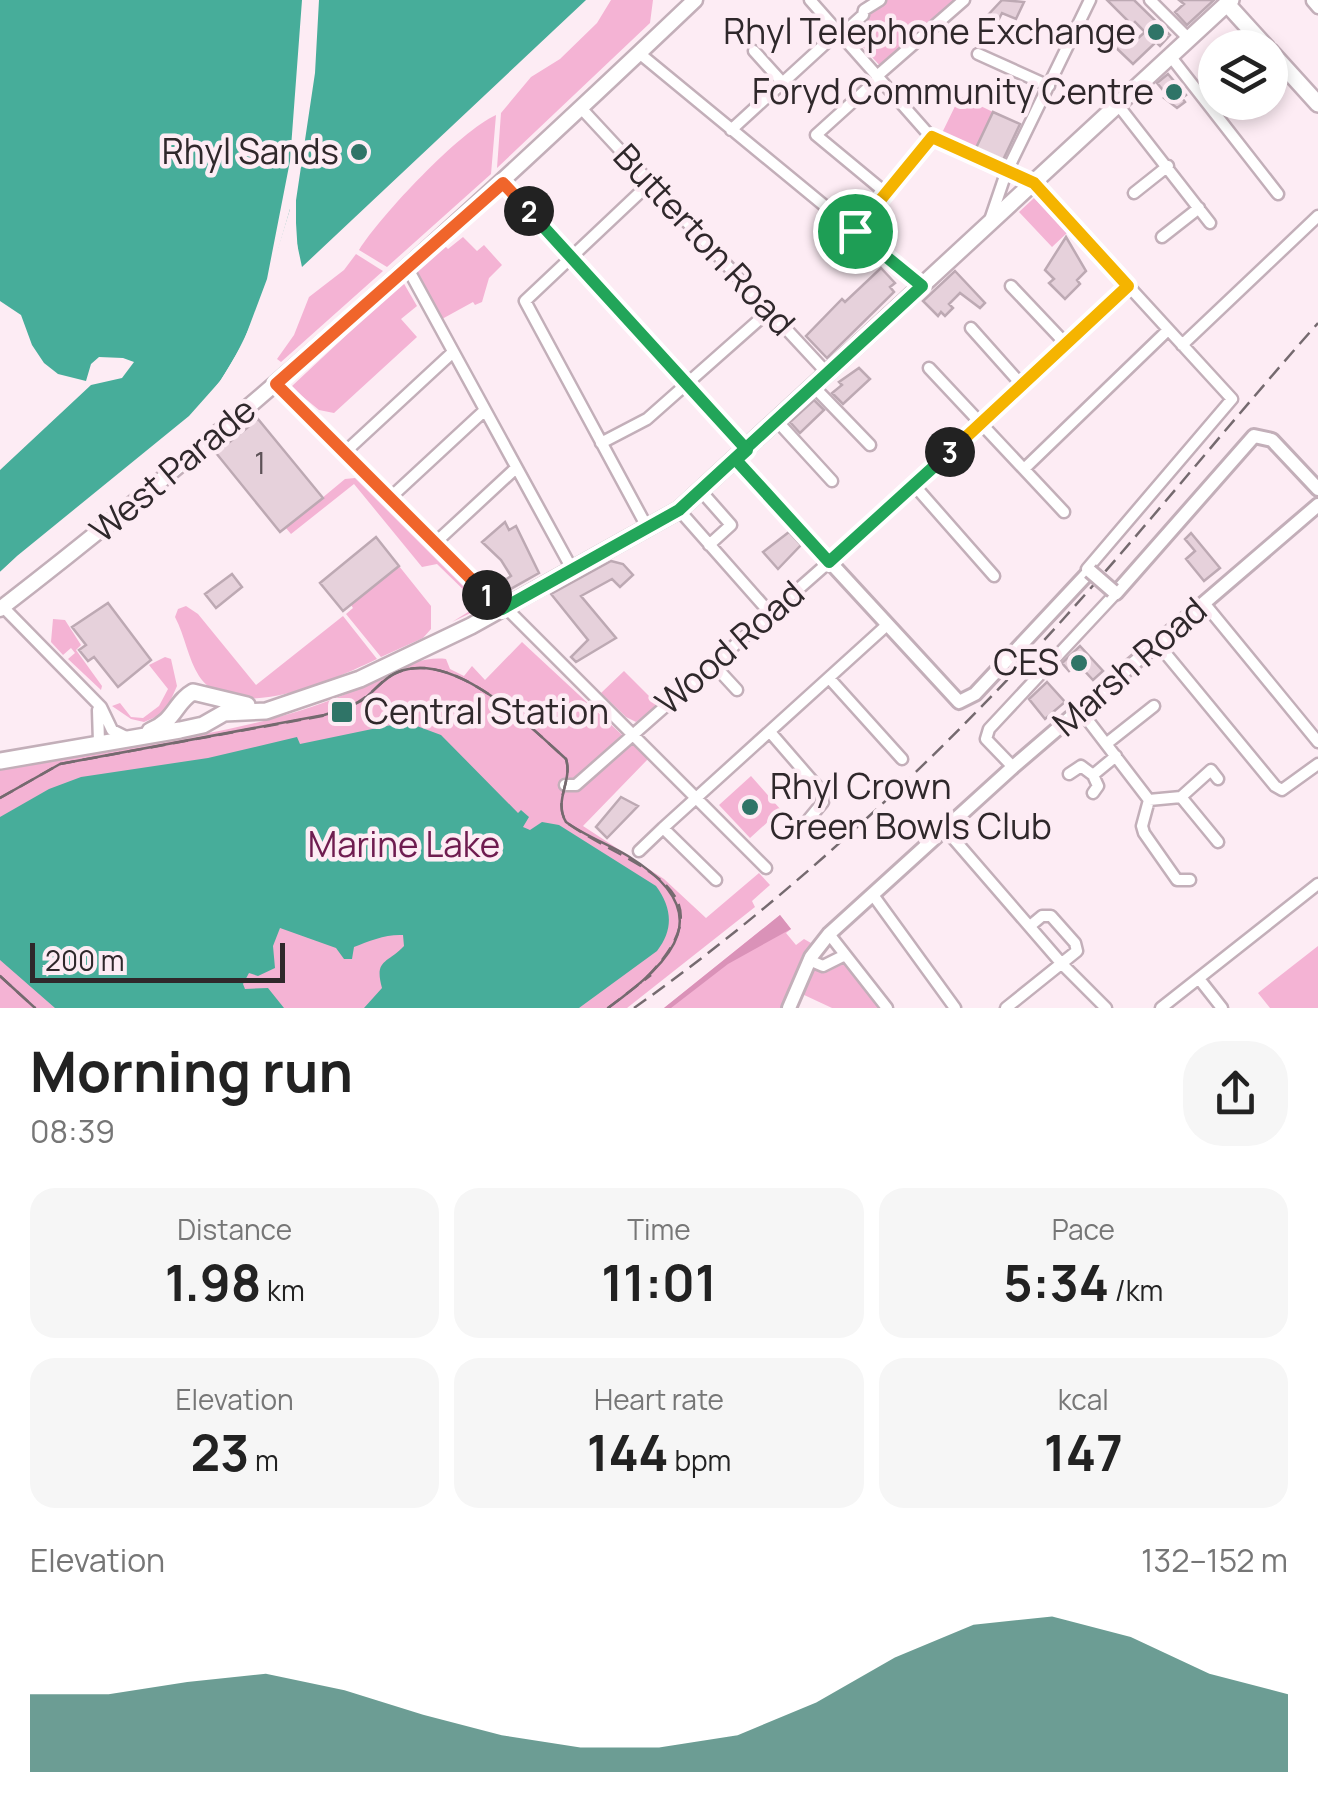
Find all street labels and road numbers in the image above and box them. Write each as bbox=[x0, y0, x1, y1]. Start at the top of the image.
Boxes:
street label: Butterton Road bbox=[603, 133, 806, 346]
street label: West Parade bbox=[79, 386, 265, 553]
street label: Wood Road bbox=[645, 569, 814, 725]
street label: Marsh Road bbox=[1042, 586, 1217, 747]

